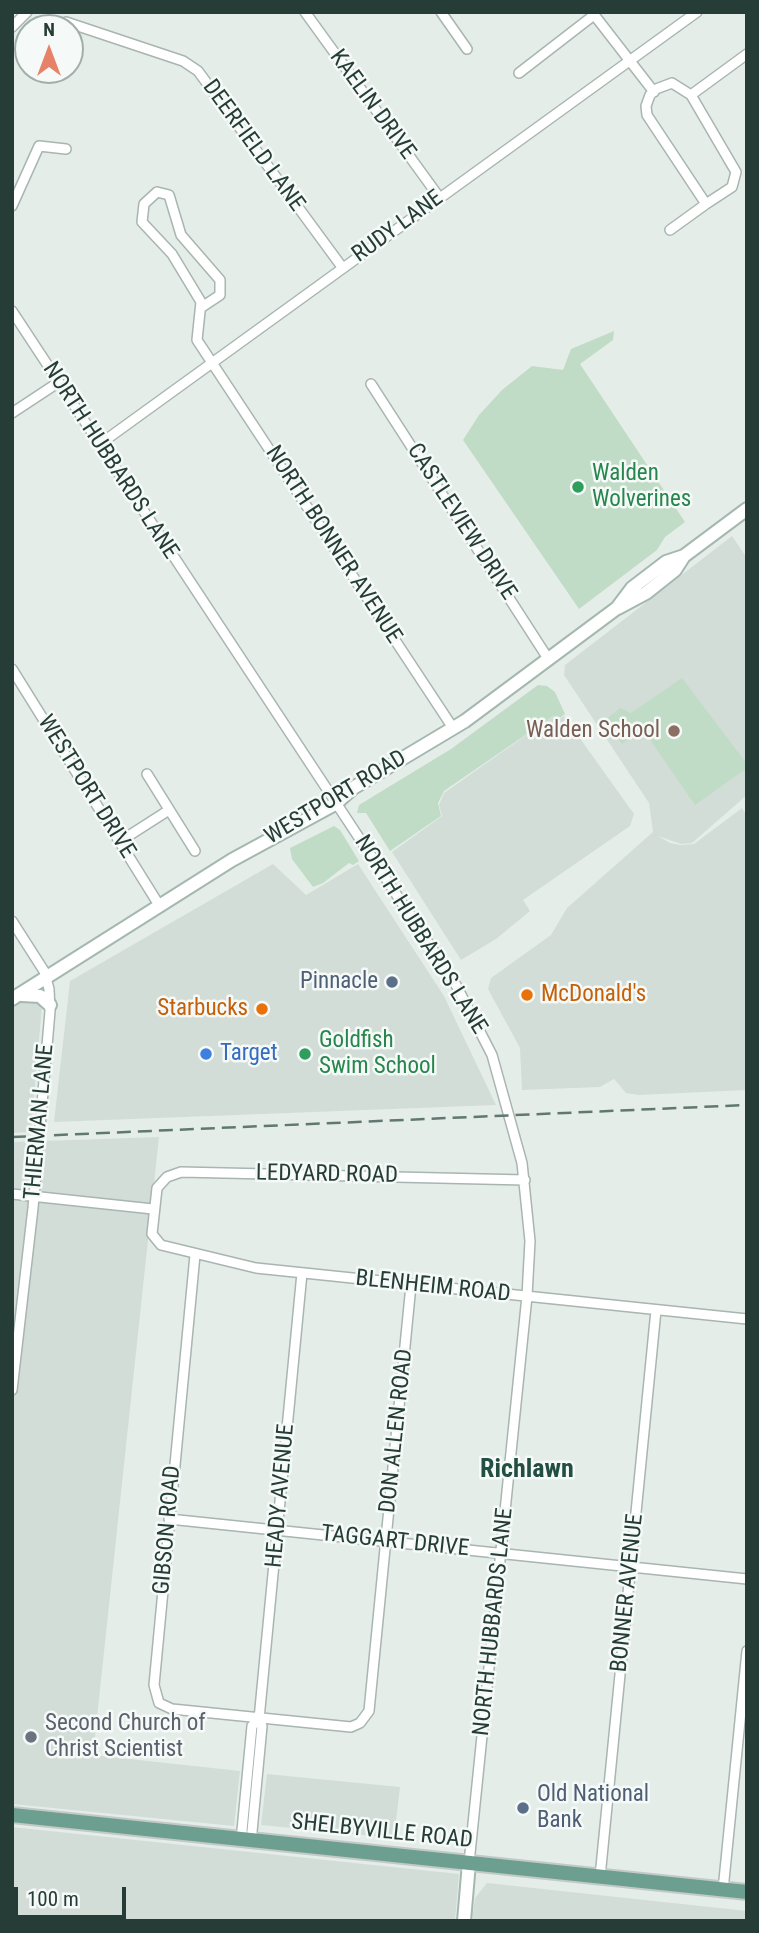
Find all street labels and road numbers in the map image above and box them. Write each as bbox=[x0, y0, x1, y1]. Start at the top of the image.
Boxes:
street label: KAELIN DRIVE bbox=[323, 45, 421, 165]
street label: DEERFIELD LANE bbox=[196, 75, 310, 217]
street label: RUDY LANE bbox=[347, 185, 449, 269]
street label: NORTH HUBBARDS LANE bbox=[36, 357, 184, 565]
street label: CASTLEVIEW DRIVE bbox=[400, 439, 522, 605]
street label: NORTH BONNER AVENUE bbox=[259, 441, 407, 649]
street label: WESTPORT DRIVE bbox=[31, 710, 141, 864]
street label: WESTPORT ROAD bbox=[260, 745, 412, 851]
street label: NORTH HUBBARDS LANE bbox=[348, 831, 492, 1039]
street label: THIERMAN LANE bbox=[19, 1043, 61, 1201]
street label: LEDYARD ROAD bbox=[256, 1160, 398, 1190]
street label: BLENHEIM ROAD bbox=[354, 1265, 512, 1309]
street label: DON ALLEN ROAD bbox=[375, 1348, 419, 1514]
street label: HEADY AVENUE bbox=[261, 1423, 301, 1569]
street label: GIBSON ROAD bbox=[149, 1464, 187, 1596]
street label: NORTH HUBBARDS LANE bbox=[468, 1507, 520, 1737]
street label: BONNER AVENUE bbox=[606, 1512, 650, 1674]
street label: TAGGART DRIVE bbox=[320, 1521, 470, 1563]
street label: SHELBYVILLE ROAD bbox=[290, 1809, 474, 1855]

